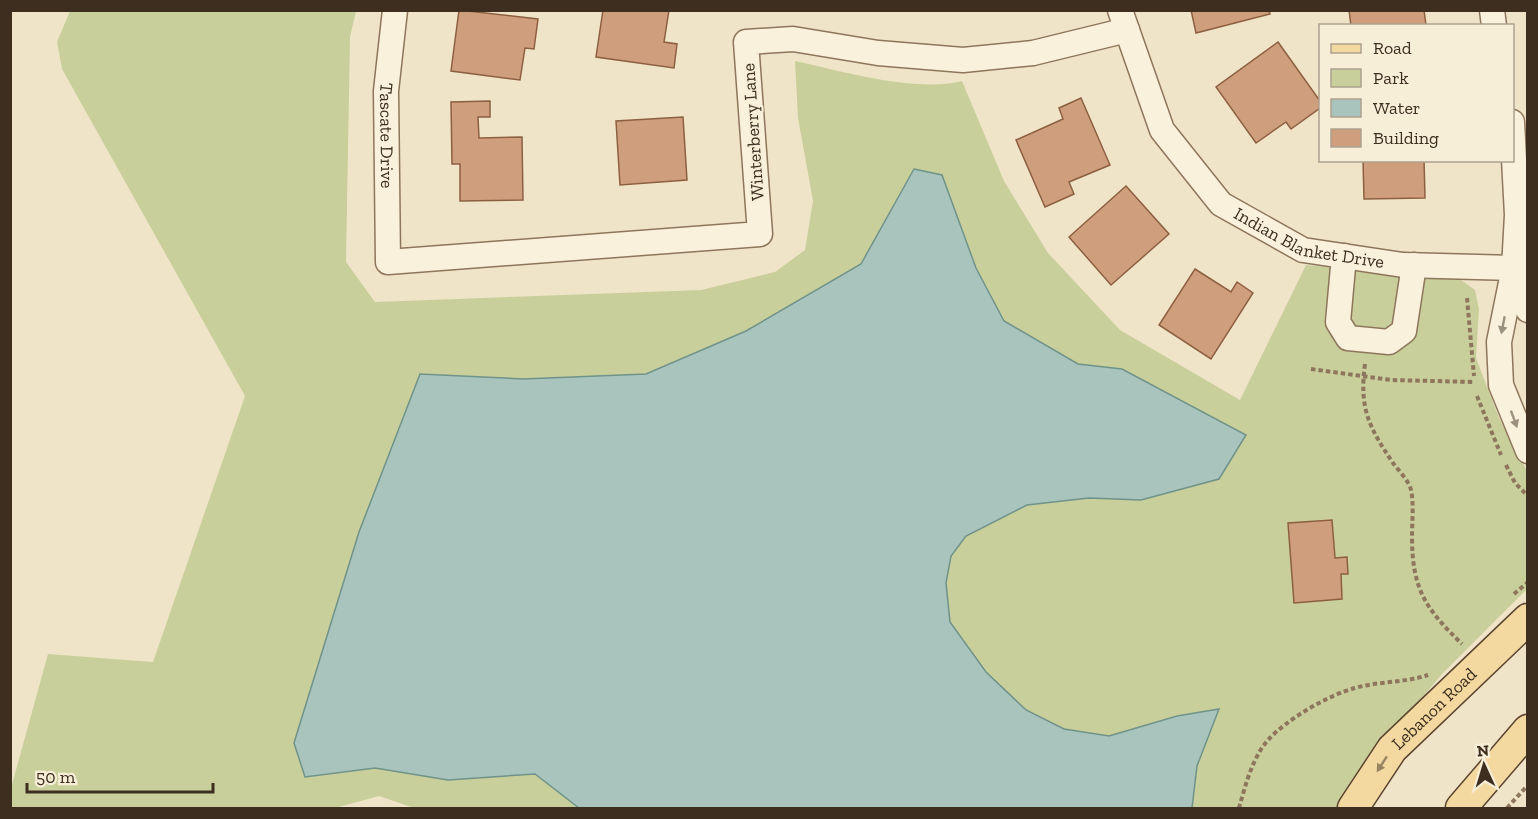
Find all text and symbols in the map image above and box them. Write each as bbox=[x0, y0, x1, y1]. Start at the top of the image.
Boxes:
legend bbox=[1319, 24, 1514, 162]
text: Road bbox=[1373, 37, 1412, 59]
street label: Winterberry Lane bbox=[737, 62, 769, 202]
text: Park bbox=[1373, 67, 1409, 89]
street label: Tascate Drive bbox=[375, 81, 398, 189]
text: Water bbox=[1373, 97, 1420, 119]
text: Building bbox=[1373, 127, 1439, 149]
street label: Indian Blanket Drive bbox=[1230, 202, 1386, 273]
one-way arrow bbox=[1498, 316, 1507, 335]
one-way arrow bbox=[1509, 410, 1519, 428]
street label: Lebanon Road bbox=[1387, 663, 1481, 754]
north arrow bbox=[1454, 735, 1514, 795]
text: N bbox=[1476, 741, 1490, 760]
scale bar bbox=[27, 756, 213, 794]
one-way arrow bbox=[1377, 756, 1388, 772]
text: 50 m bbox=[36, 766, 76, 788]

